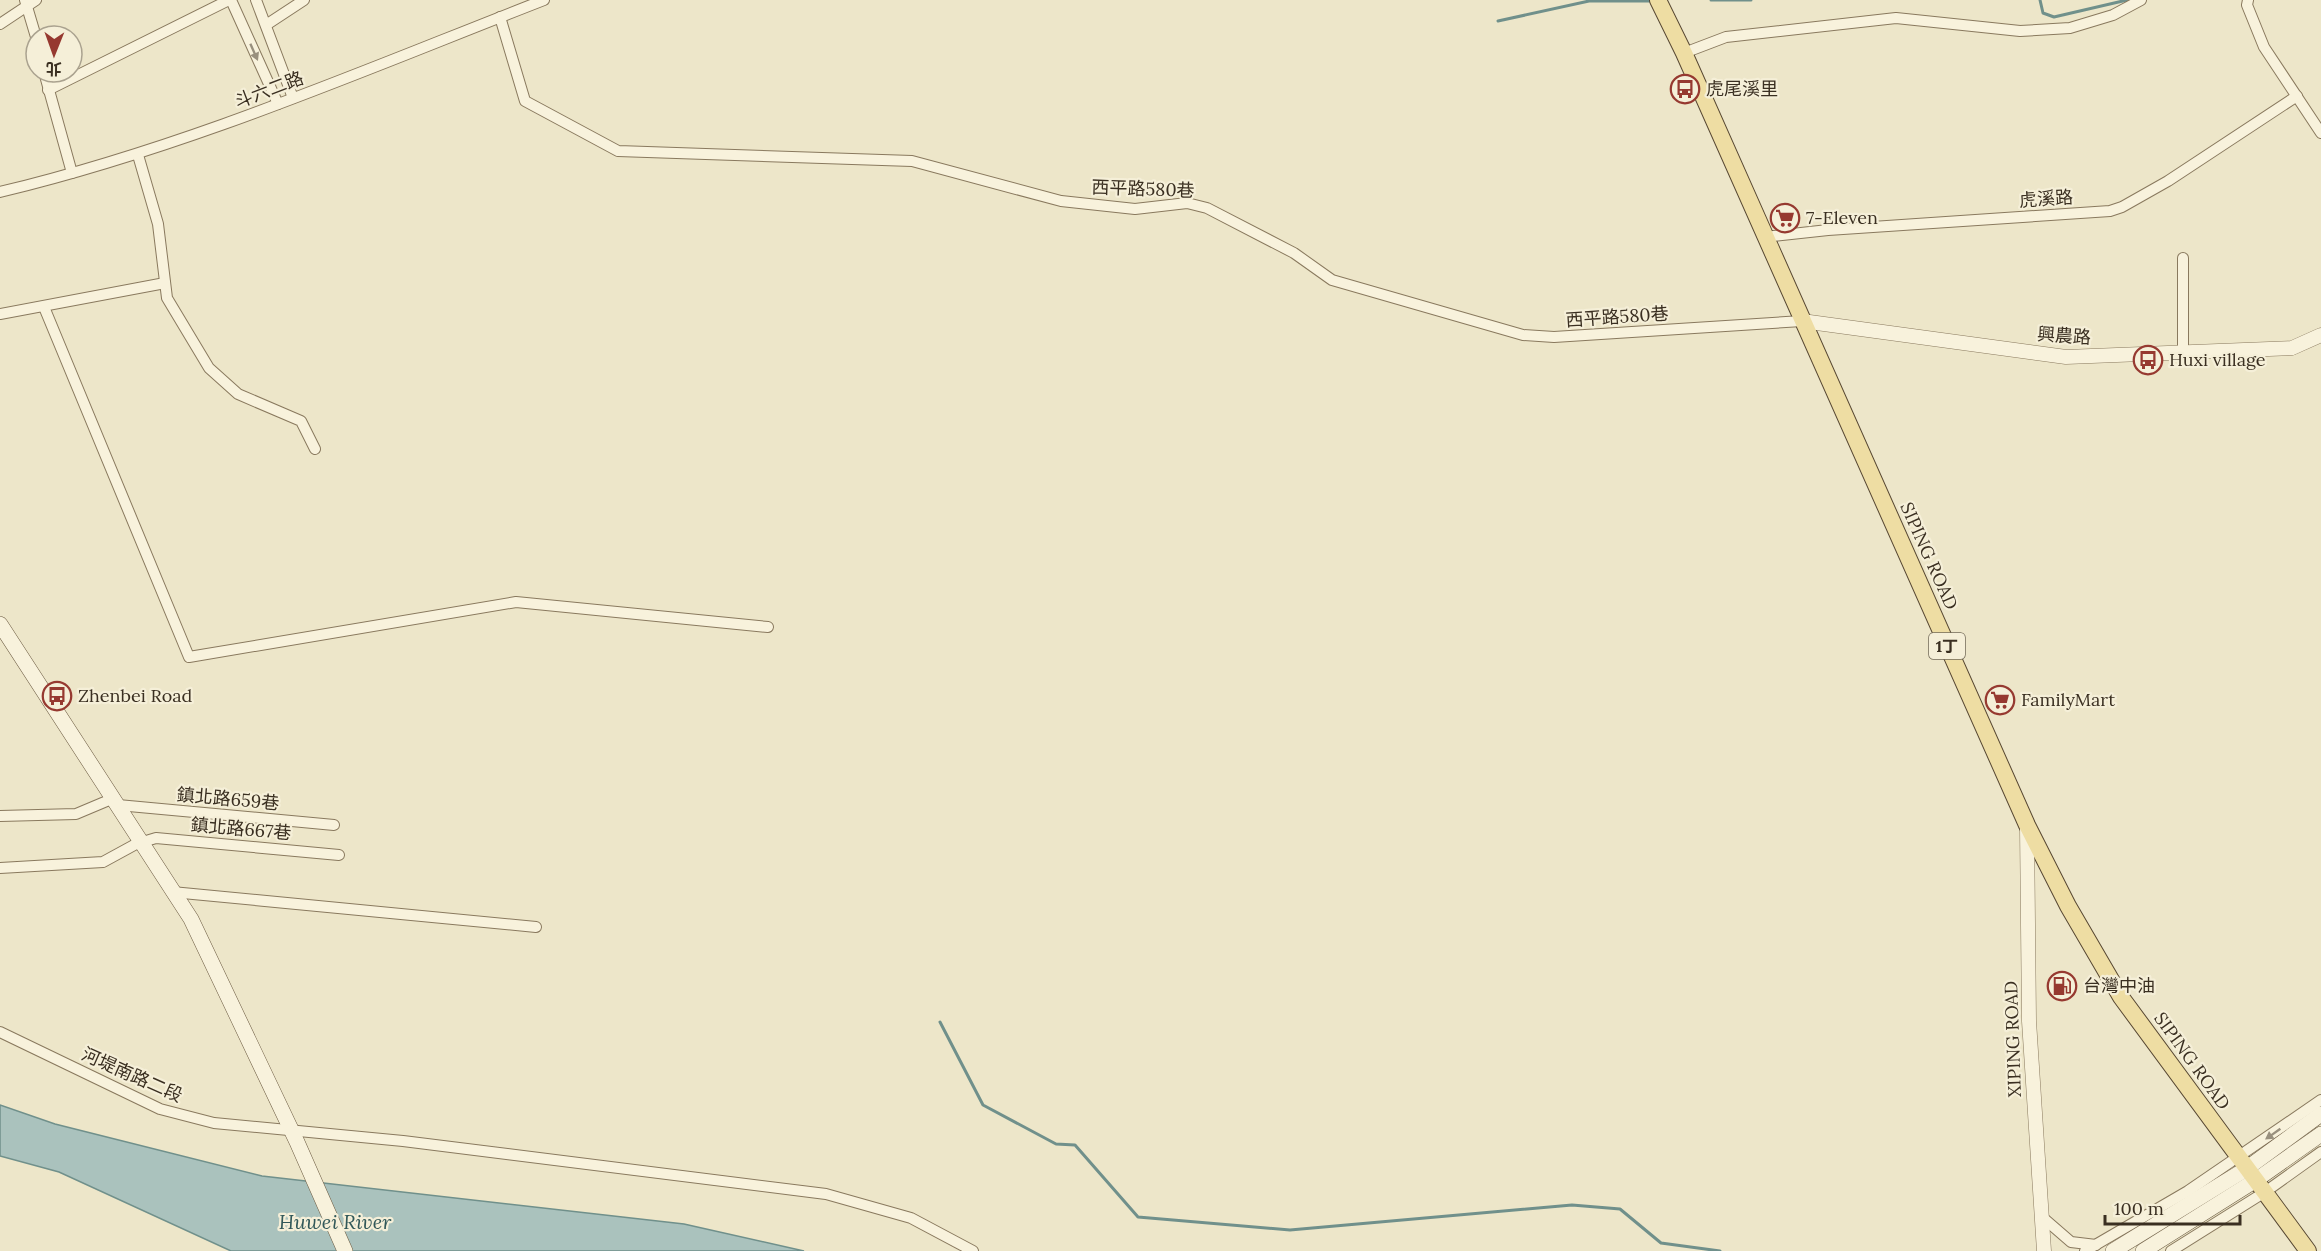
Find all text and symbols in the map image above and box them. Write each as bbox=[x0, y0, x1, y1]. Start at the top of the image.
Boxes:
north arrow bbox=[24, 24, 84, 84]
one-way arrow bbox=[250, 44, 259, 61]
text: 北 bbox=[46, 59, 62, 79]
street label: 斗六二路 bbox=[231, 66, 307, 113]
bus stop icon: 虎尾溪里 bbox=[1669, 73, 1701, 105]
place label: 虎尾溪里 bbox=[1706, 77, 1778, 100]
street label: 西平路580巷 bbox=[1091, 175, 1195, 202]
street label: 虎溪路 bbox=[2018, 185, 2074, 212]
supermarket icon: 7-Eleven bbox=[1769, 202, 1801, 234]
place label: 7-Eleven bbox=[1806, 206, 1878, 229]
street label: 西平路580巷 bbox=[1565, 301, 1669, 332]
street label: 興農路 bbox=[2036, 322, 2092, 349]
bus stop icon: Huxi village bbox=[2132, 344, 2164, 376]
place label: Huxi village bbox=[2169, 348, 2266, 371]
street label: SIPING ROAD bbox=[1896, 499, 1963, 613]
road number: 1丁 bbox=[1929, 633, 1965, 659]
bus stop icon: Zhenbei Road bbox=[41, 680, 73, 712]
place label: Zhenbei Road bbox=[78, 684, 192, 707]
supermarket icon: FamilyMart bbox=[1984, 684, 2016, 716]
place label: FamilyMart bbox=[2021, 688, 2115, 711]
street label: 鎮北路659巷 bbox=[176, 783, 280, 814]
street label: 鎮北路667巷 bbox=[190, 813, 292, 844]
fuel station icon: 台灣中油 bbox=[2046, 970, 2078, 1002]
place label: 台灣中油 bbox=[2083, 974, 2155, 997]
street label: XIPING ROAD bbox=[1999, 980, 2026, 1098]
street label: SIPING ROAD bbox=[2149, 1007, 2236, 1114]
street label: 河堤南路二段 bbox=[78, 1042, 186, 1107]
one-way arrow bbox=[2265, 1128, 2281, 1139]
scale bar bbox=[2105, 1188, 2240, 1226]
text: 100 m bbox=[2114, 1197, 2164, 1220]
water label: Huwei River bbox=[279, 1209, 392, 1234]

